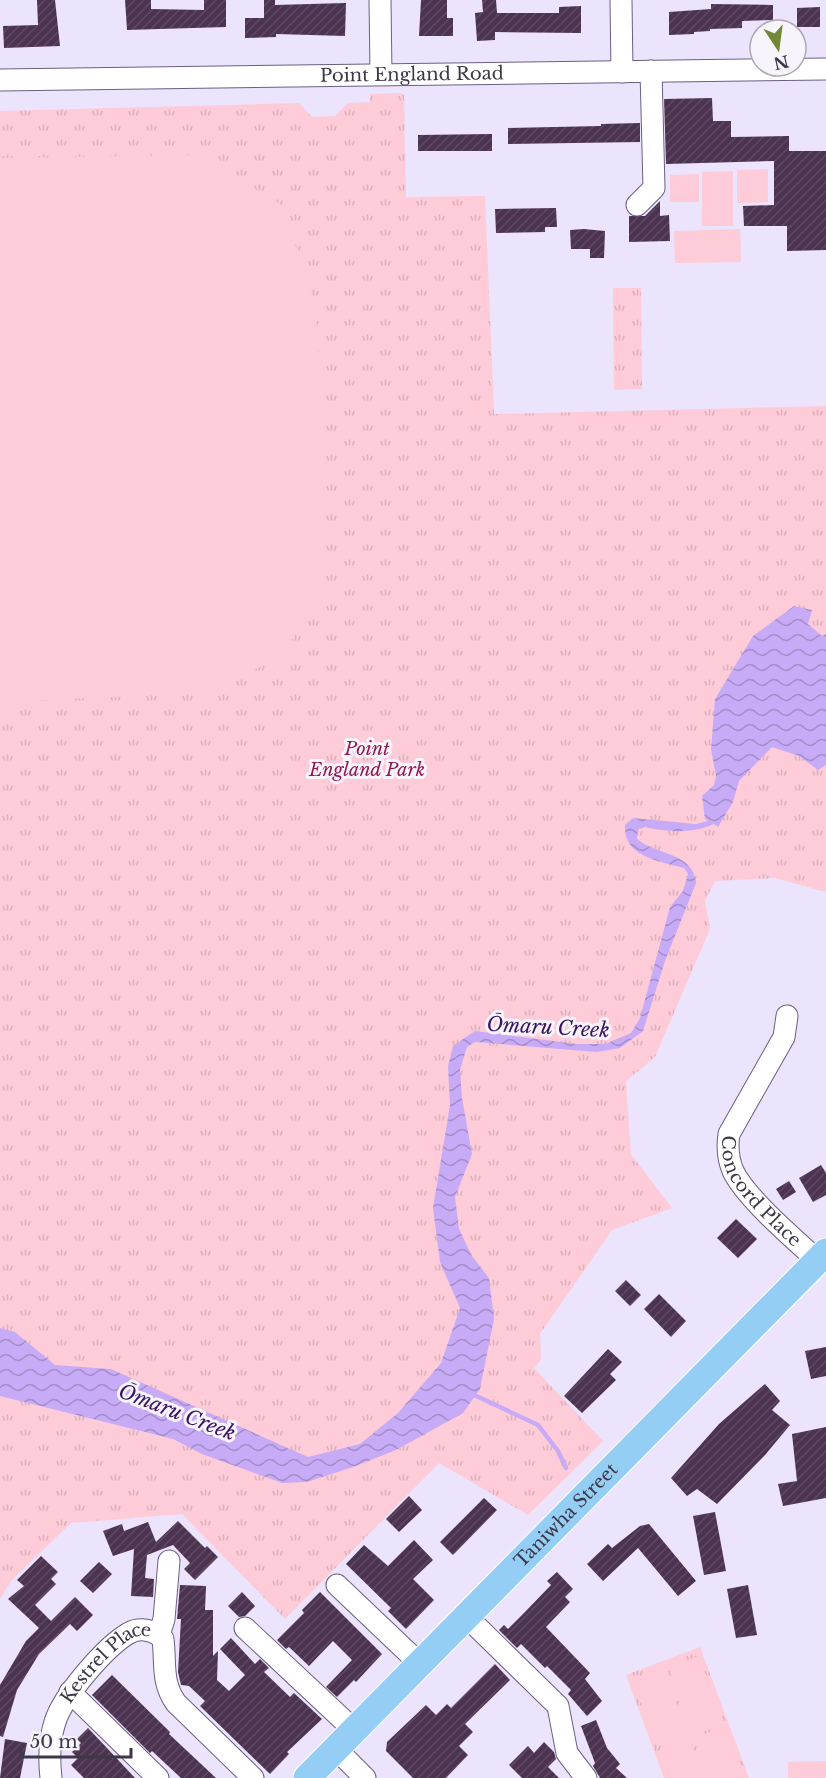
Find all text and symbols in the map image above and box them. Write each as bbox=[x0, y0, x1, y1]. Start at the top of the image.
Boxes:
north arrow bbox=[748, 18, 808, 78]
text: N bbox=[772, 51, 791, 74]
street label: Point England Road bbox=[320, 62, 504, 87]
park label: Point England Park bbox=[308, 738, 425, 781]
water label: Ōmaru Creek bbox=[486, 1012, 610, 1042]
street label: Concord Place bbox=[717, 1135, 806, 1251]
water label: Ōmaru Creek bbox=[115, 1379, 239, 1445]
street label: Taniwha Street bbox=[510, 1458, 623, 1572]
street label: Kestrel Place bbox=[56, 1619, 153, 1708]
scale bar bbox=[21, 1721, 130, 1759]
text: 50 m bbox=[30, 1731, 78, 1753]

